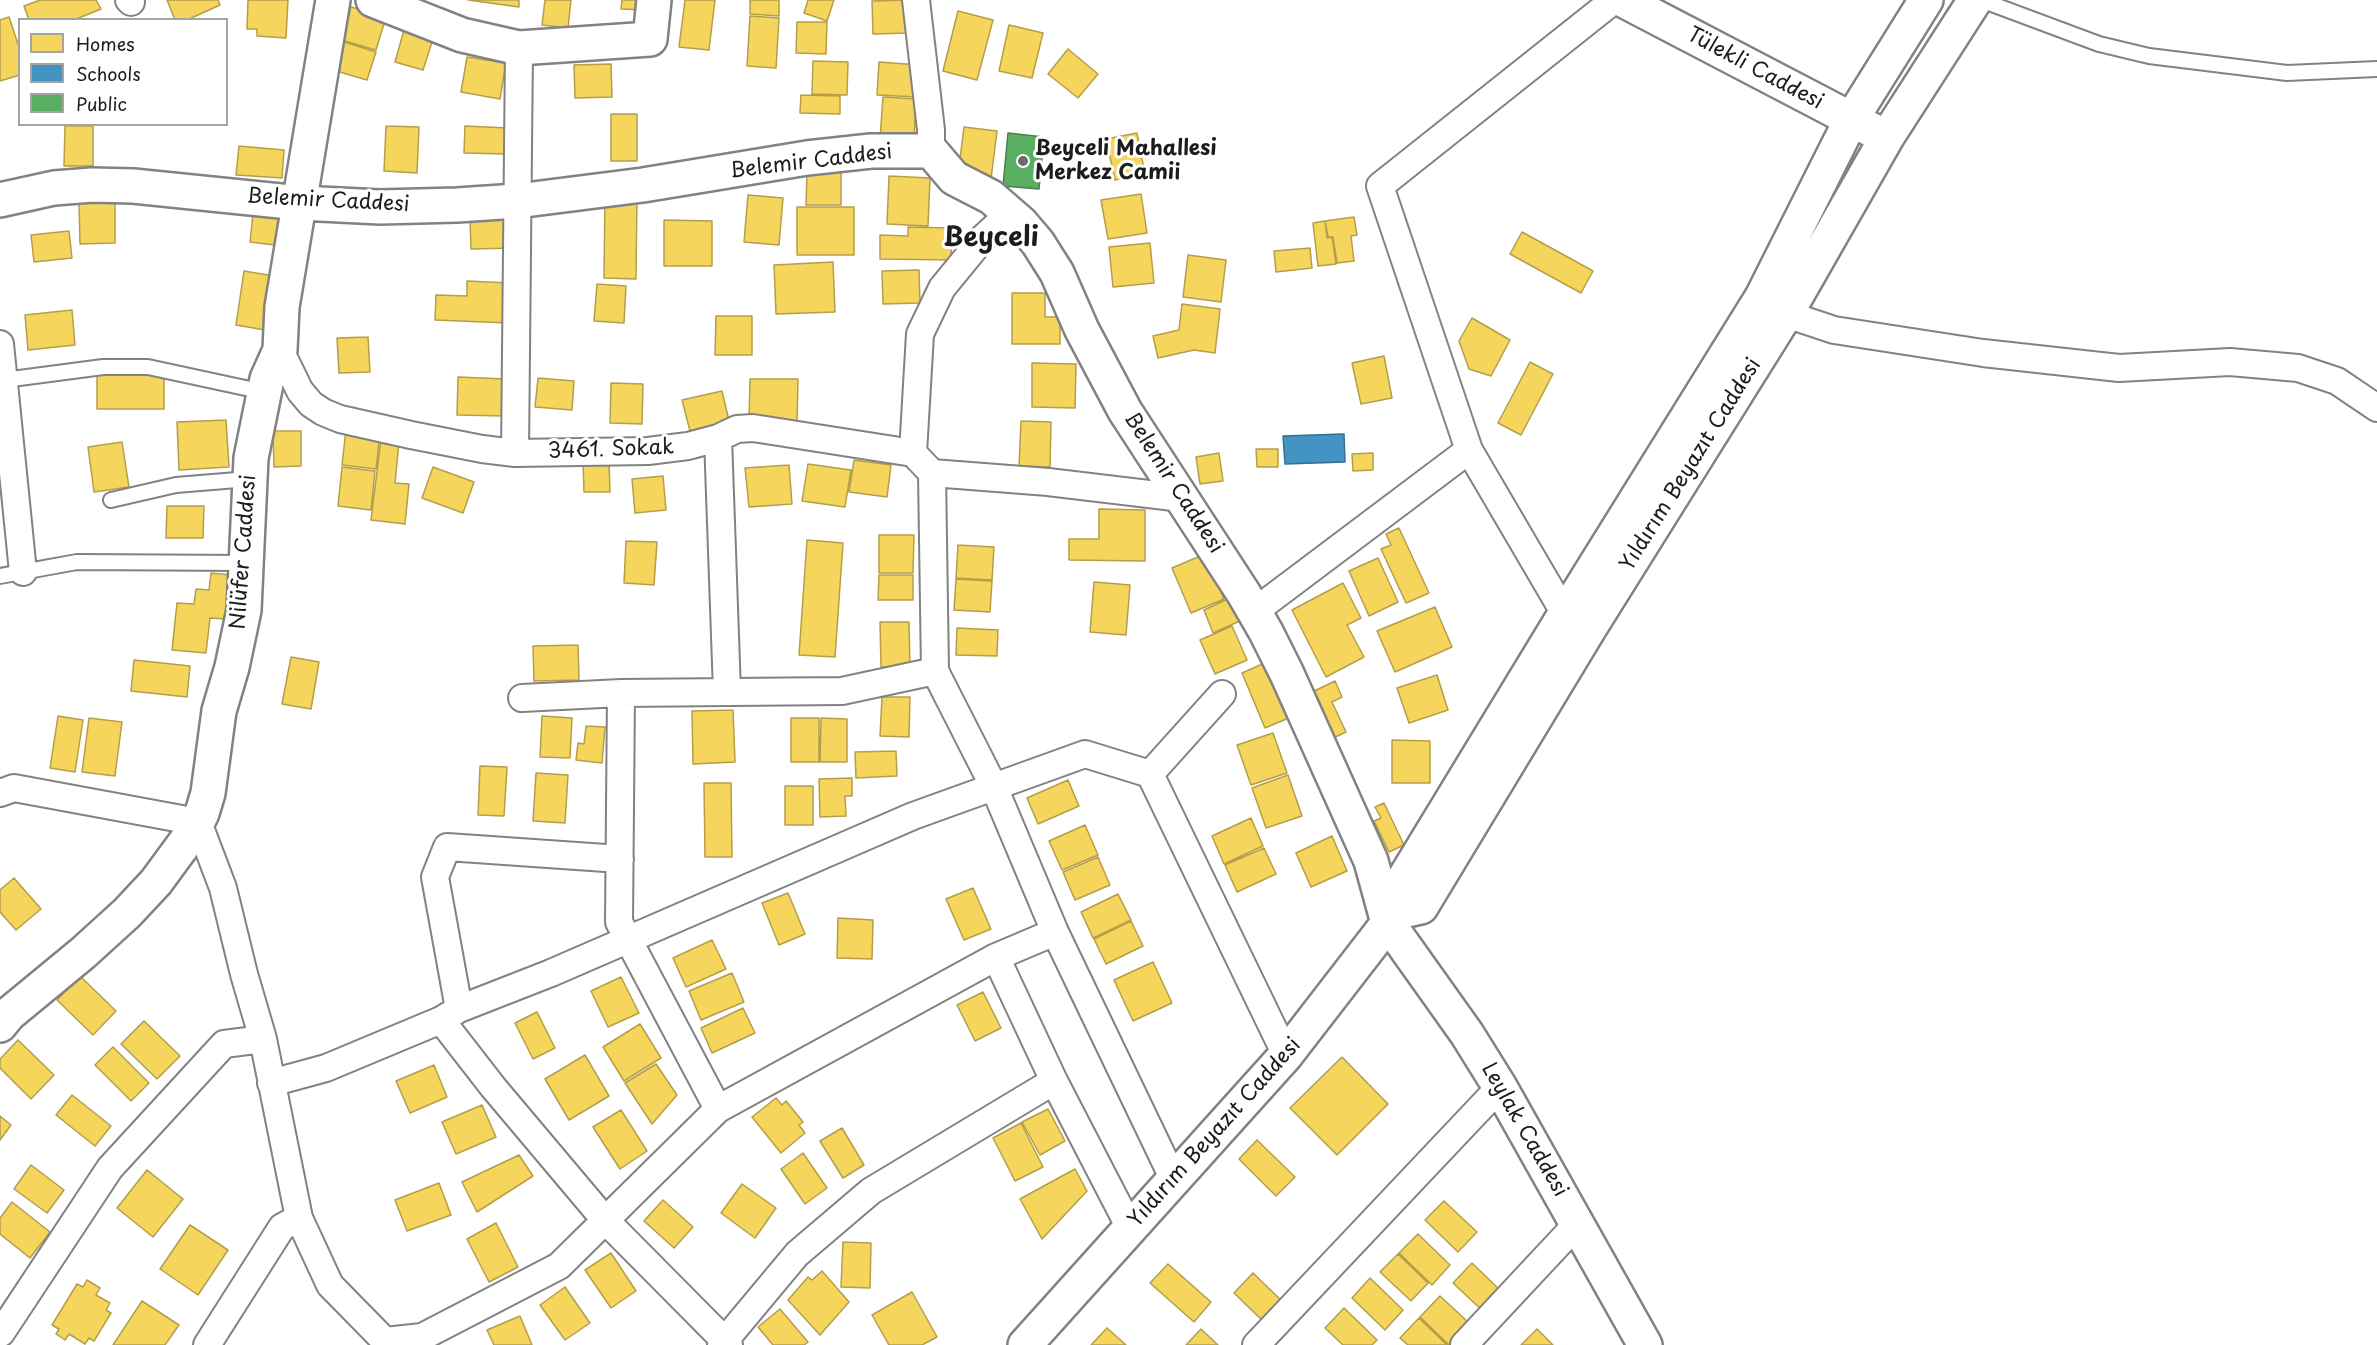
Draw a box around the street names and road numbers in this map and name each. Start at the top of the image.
street label: Tülekli Caddesi [1683,23,1827,115]
street label: Belemir Caddesi [728,140,894,184]
street label: Belemir Caddesi [246,184,410,218]
street label: Yıldırım Beyazıt Caddesi [1615,354,1767,576]
street label: Belemir Caddesi [1118,408,1228,558]
street label: 3461. Sokak [547,435,675,465]
street label: Nilüfer Caddesi [226,474,262,630]
street label: Yıldırım Beyazıt Caddesi [1123,1033,1307,1233]
street label: Leylak Caddesi [1475,1058,1573,1202]

